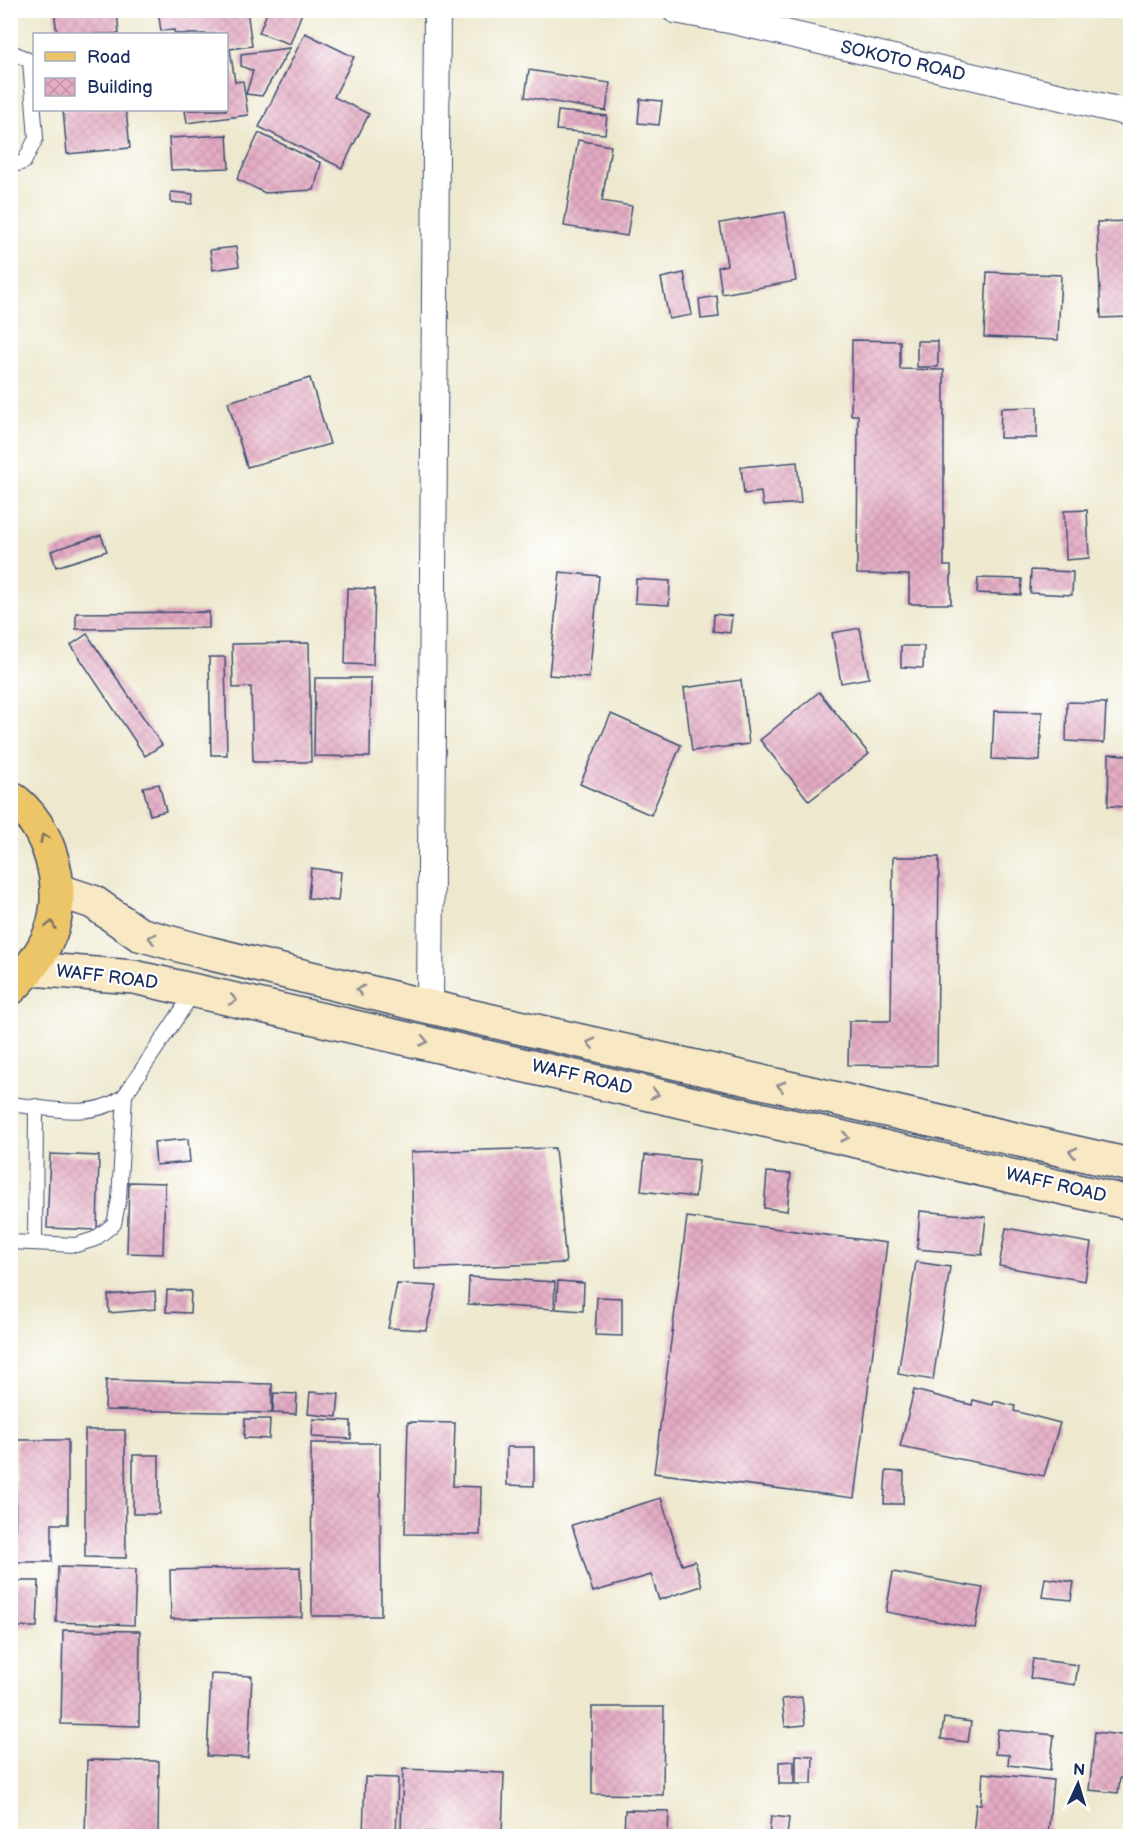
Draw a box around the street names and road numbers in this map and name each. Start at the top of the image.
street label: SOKOTO ROAD [839,36,967,86]
street label: WAFF ROAD [55,960,159,994]
street label: WAFF ROAD [530,1055,634,1099]
street label: WAFF ROAD [1004,1163,1108,1207]

